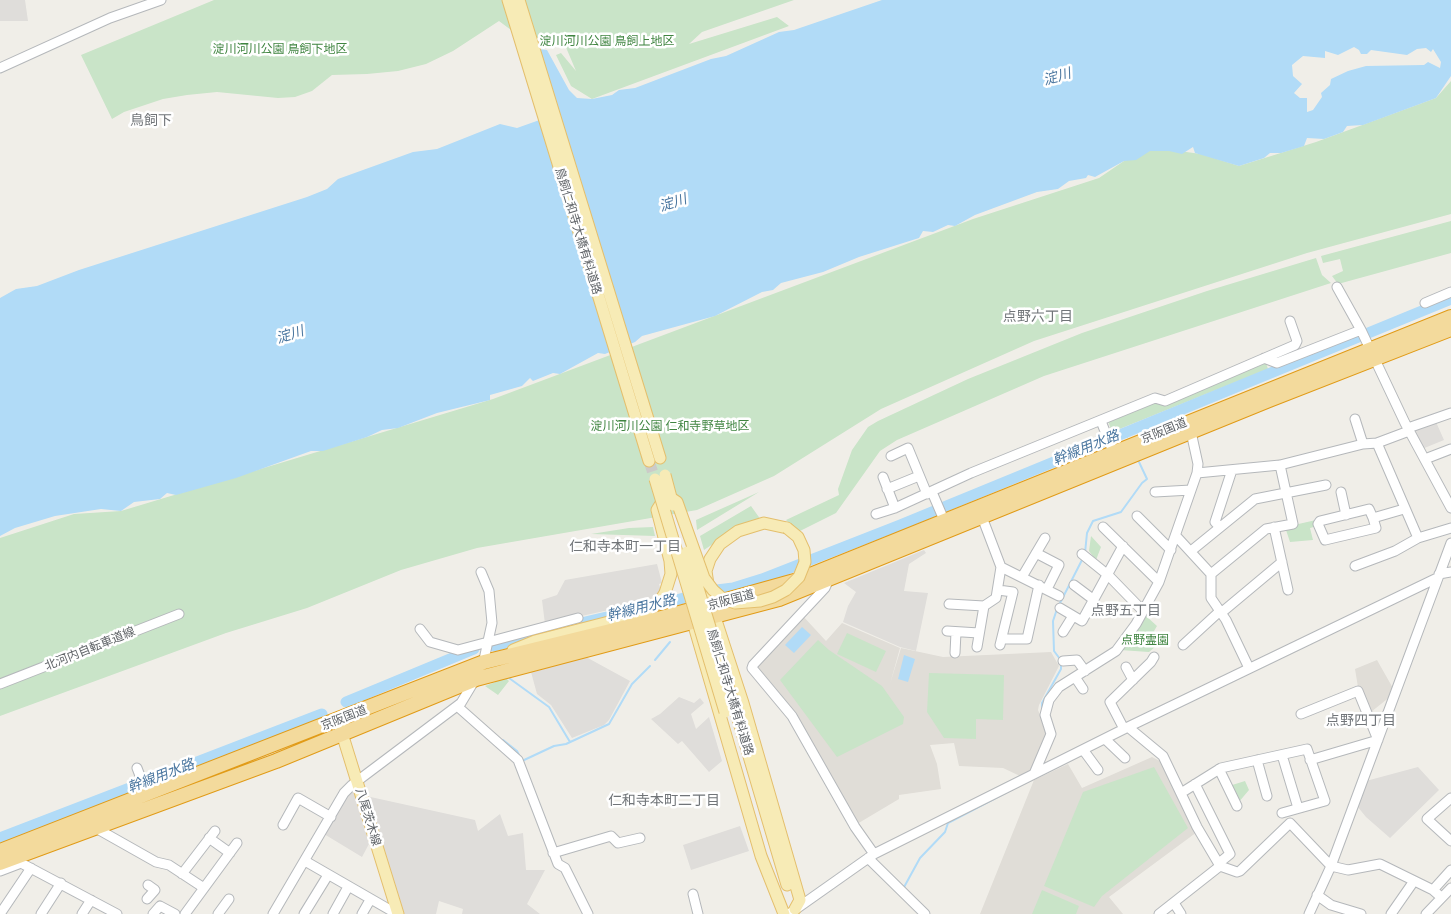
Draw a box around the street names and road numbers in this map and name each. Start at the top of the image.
street label: 鳥飼仁和寺大橋有料道路 [552,166,604,296]
street label: 京阪国道 [1139,415,1189,447]
street label: 京阪国道 [706,587,756,613]
street label: 北河内自転車道線 [43,624,137,674]
street label: 鳥飼仁和寺大橋有料道路 [704,627,756,757]
street label: 京阪国道 [319,703,369,733]
street label: 八尾茨木線 [352,786,384,848]

